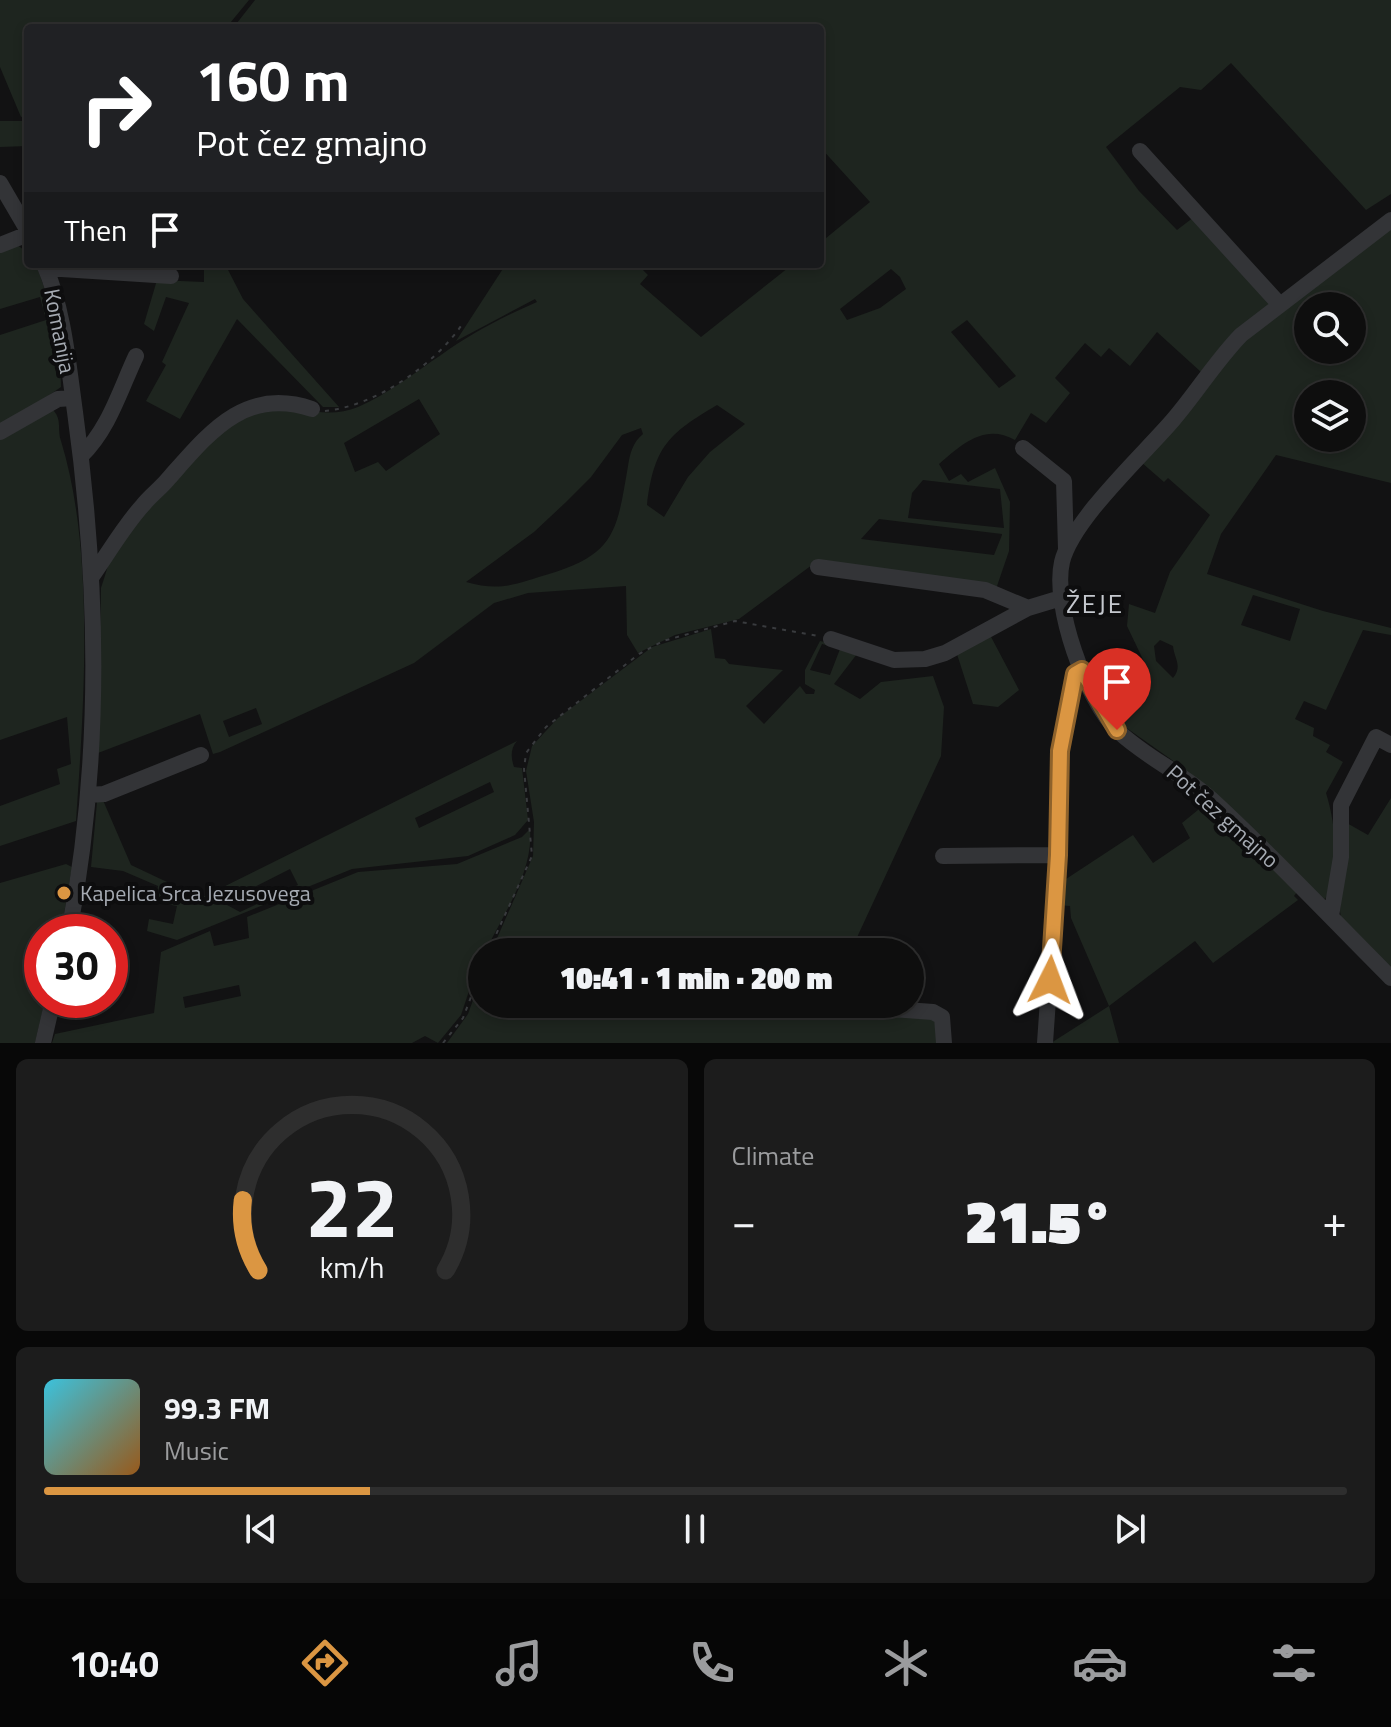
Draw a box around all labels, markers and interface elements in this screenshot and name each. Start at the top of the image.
text: 160 m [196,38,349,123]
icon: right [64,56,168,160]
text: Pot čez gmajno [196,115,427,170]
text: Then [64,207,127,253]
icon: arrive [143,208,187,252]
street label: Komanija [35,286,85,376]
map controls [1294,292,1366,452]
button: search [1294,292,1366,364]
button: layers [1294,380,1366,452]
district label: ŽEJE [1066,584,1124,623]
pin [1083,648,1151,730]
icon: arrive [1095,660,1139,704]
street label: Pot čez gmajno [1159,756,1287,876]
place label: Kapelica Srca Jezusovega [80,876,311,910]
marker: Kapelica Srca Jezusovega [55,884,73,902]
speed limit sign: 30 [24,914,128,1018]
position arrow [1008,938,1092,1022]
text: 10:41 · 1 min · 200 m [560,955,832,1001]
text: Climate [732,1136,814,1175]
text: 22 [305,1143,398,1269]
text: 21.5° [965,1175,1114,1266]
text: − [732,1187,756,1254]
text: + [1322,1187,1347,1254]
text: km/h [319,1246,384,1289]
text: 99.3 FM [164,1385,270,1431]
text: Music [164,1431,229,1470]
icon: previous [239,1507,283,1551]
icon: pause [673,1507,717,1551]
icon: next [1108,1507,1152,1551]
icon: directions [297,1635,353,1691]
icon: music [491,1635,547,1691]
icon: phone [684,1635,740,1691]
icon: climate [878,1635,934,1691]
icon: car [1072,1635,1128,1691]
icon: filters [1266,1635,1322,1691]
text: 10:40 [69,1636,159,1691]

